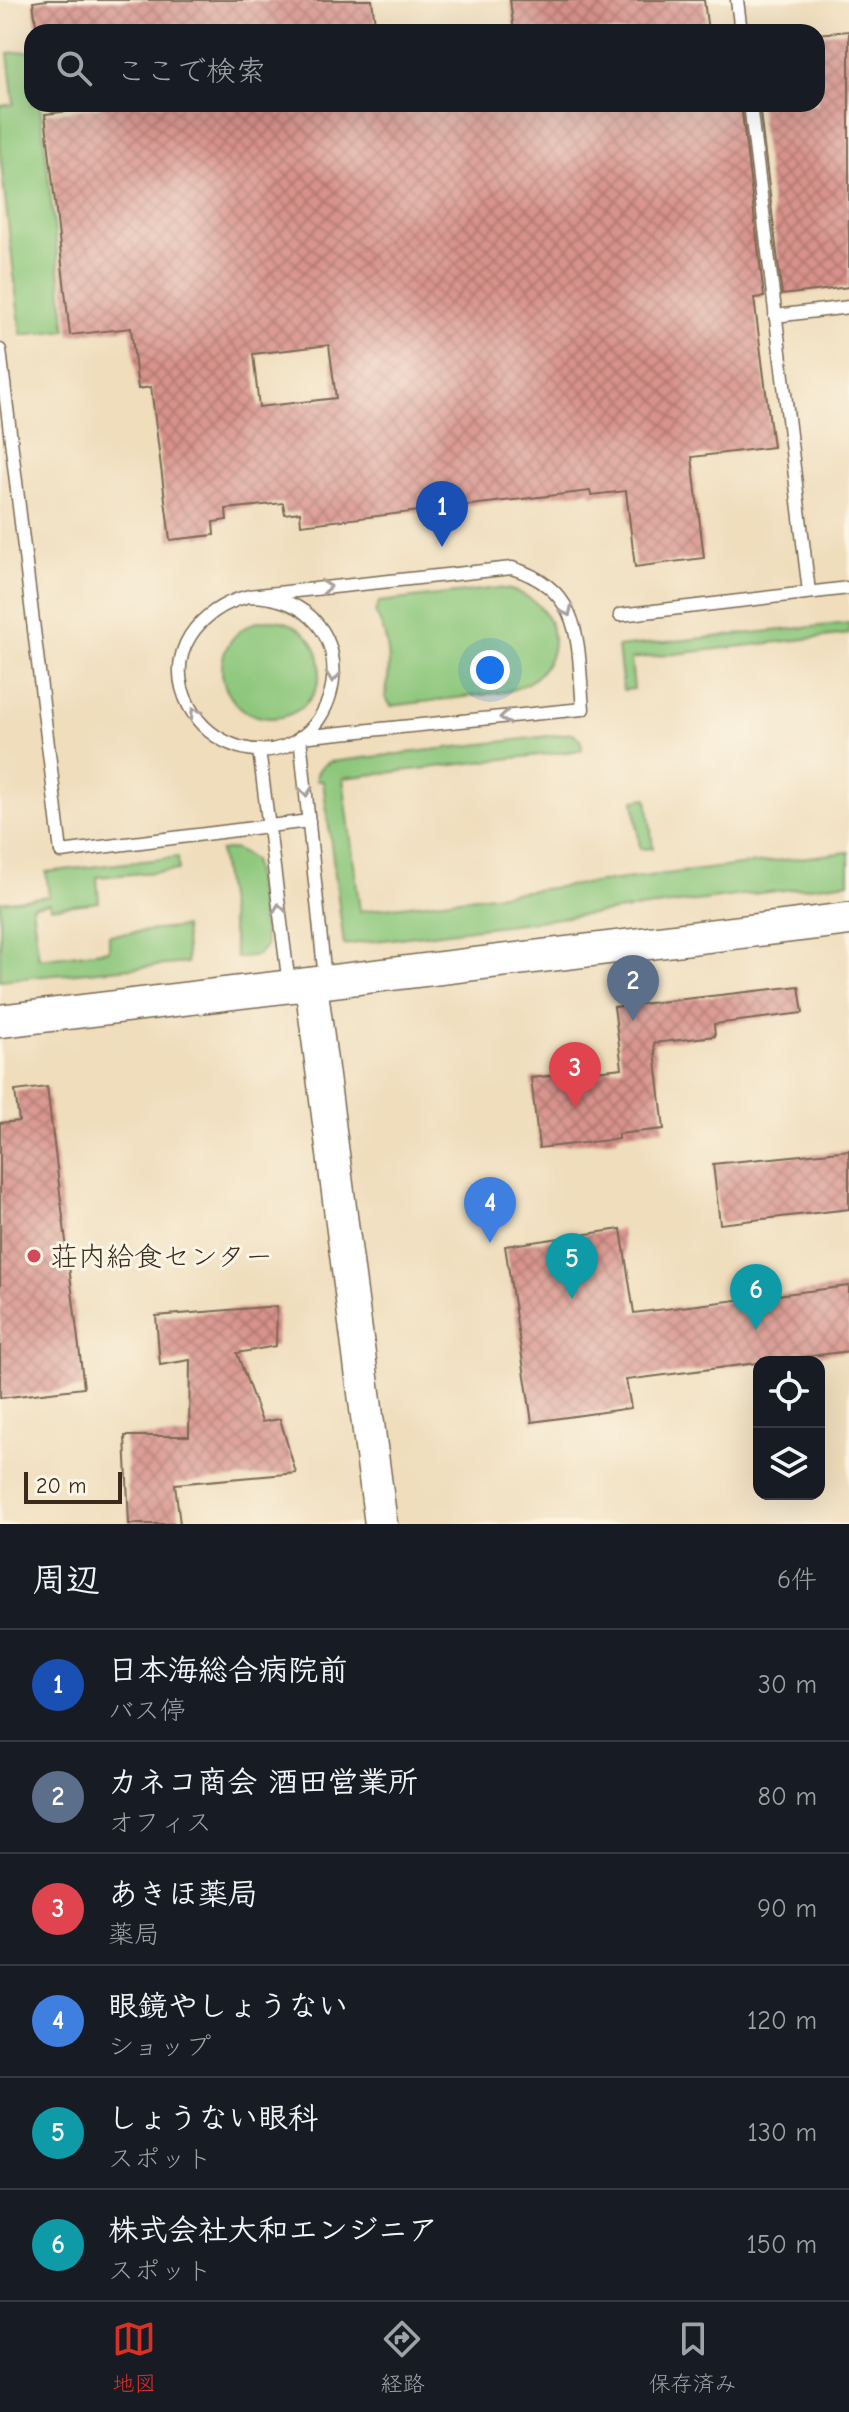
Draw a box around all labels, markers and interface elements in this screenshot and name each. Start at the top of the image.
search box [24,24,825,112]
icon: search [52,46,96,90]
text: ここで検索 [116,54,266,89]
pin: 1 [416,481,468,547]
one-way arrow [320,579,333,596]
one-way arrow [557,602,573,617]
your location [470,650,510,690]
one-way arrow [325,671,342,684]
one-way arrow [189,708,204,722]
one-way arrow [498,708,511,725]
one-way arrow [297,785,314,798]
one-way arrow [271,902,288,916]
pin: 2 [607,955,659,1021]
pin: 3 [549,1042,601,1108]
pin: 4 [464,1177,516,1243]
pin: 5 [546,1233,598,1299]
place label: 荘内給食センター [50,1241,273,1273]
marker: 荘内給食センター [25,1247,43,1265]
pin: 6 [730,1264,782,1330]
map controls [753,1356,825,1500]
button: locate [753,1356,825,1428]
button: layers [753,1428,825,1500]
scale bar [24,1468,122,1504]
text: 20 m [36,1473,86,1499]
text: 周辺 [32,1560,100,1600]
text: 6件 [777,1565,817,1595]
text: 日本海総合病院前 [108,1653,348,1688]
text: 1 [53,1670,63,1700]
text: 30 m [758,1670,817,1700]
text: バス停 [108,1696,186,1726]
text: カネコ商会 酒田営業所 [108,1765,418,1800]
text: 2 [52,1782,64,1812]
text: 80 m [758,1782,817,1812]
text: オフィス [108,1808,212,1838]
text: あきほ薬局 [108,1877,258,1912]
text: 3 [52,1894,64,1924]
text: 90 m [757,1894,817,1924]
text: 薬局 [108,1920,160,1950]
text: 眼鏡やしょうない [108,1989,348,2024]
text: 4 [52,2006,64,2036]
text: 120 m [747,2006,817,2036]
text: ショップ [108,2032,211,2062]
text: しょうない眼科 [108,2101,318,2136]
text: 5 [51,2118,65,2148]
text: 130 m [748,2118,817,2148]
text: スポット [108,2144,212,2174]
text: 株式会社大和エンジニア [108,2213,438,2248]
text: 6 [51,2230,65,2260]
text: 150 m [747,2230,817,2260]
text: スポット [108,2256,212,2286]
tab: 地図 [112,2317,156,2397]
tab: 経路 [380,2317,425,2397]
tab: 保存済み [649,2317,737,2397]

